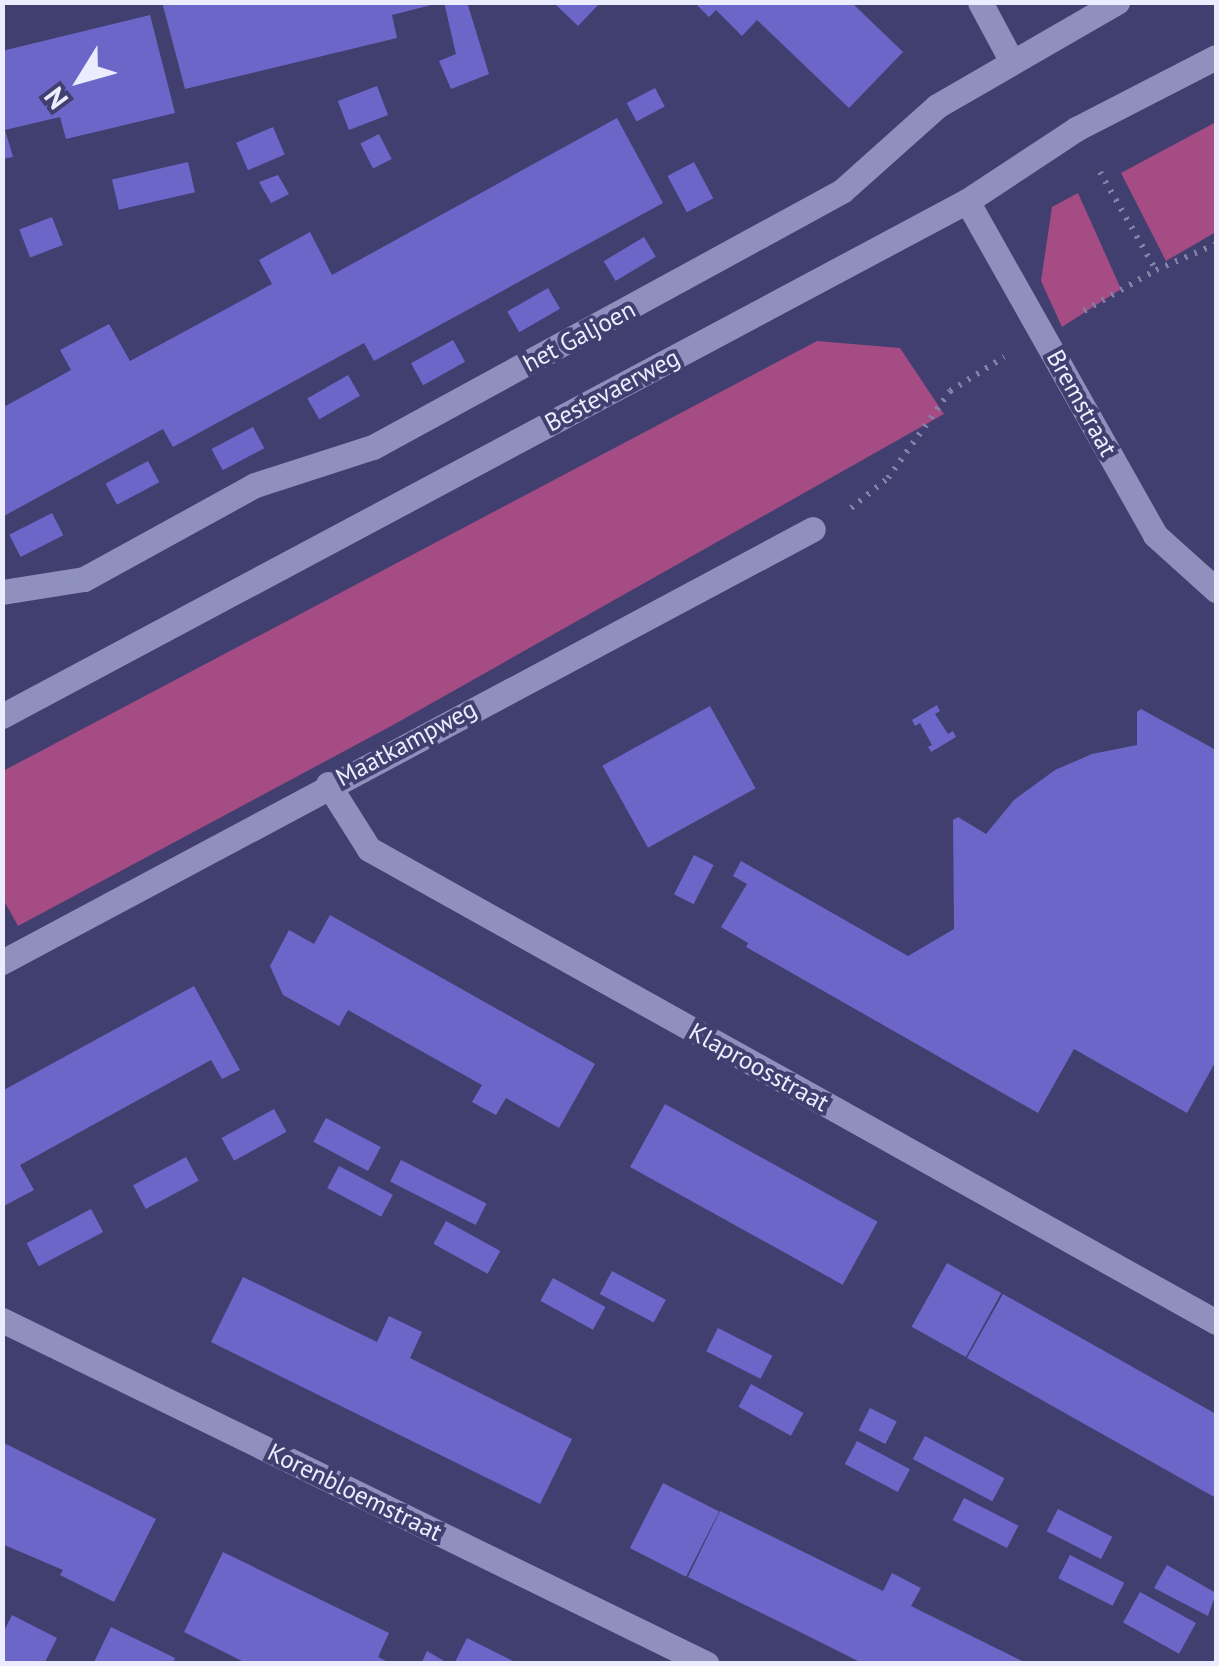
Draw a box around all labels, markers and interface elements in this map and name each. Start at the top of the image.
north arrow [30,30,130,130]
text: N [35,80,76,117]
street label: het Galjoen [518,294,640,378]
street label: Bestevaerweg [540,342,684,438]
street label: Bremstraat [1041,345,1123,461]
street label: Maatkampweg [331,693,481,793]
street label: Klaproosstraat [684,1016,834,1118]
street label: Korenbloemstraat [263,1437,447,1547]

